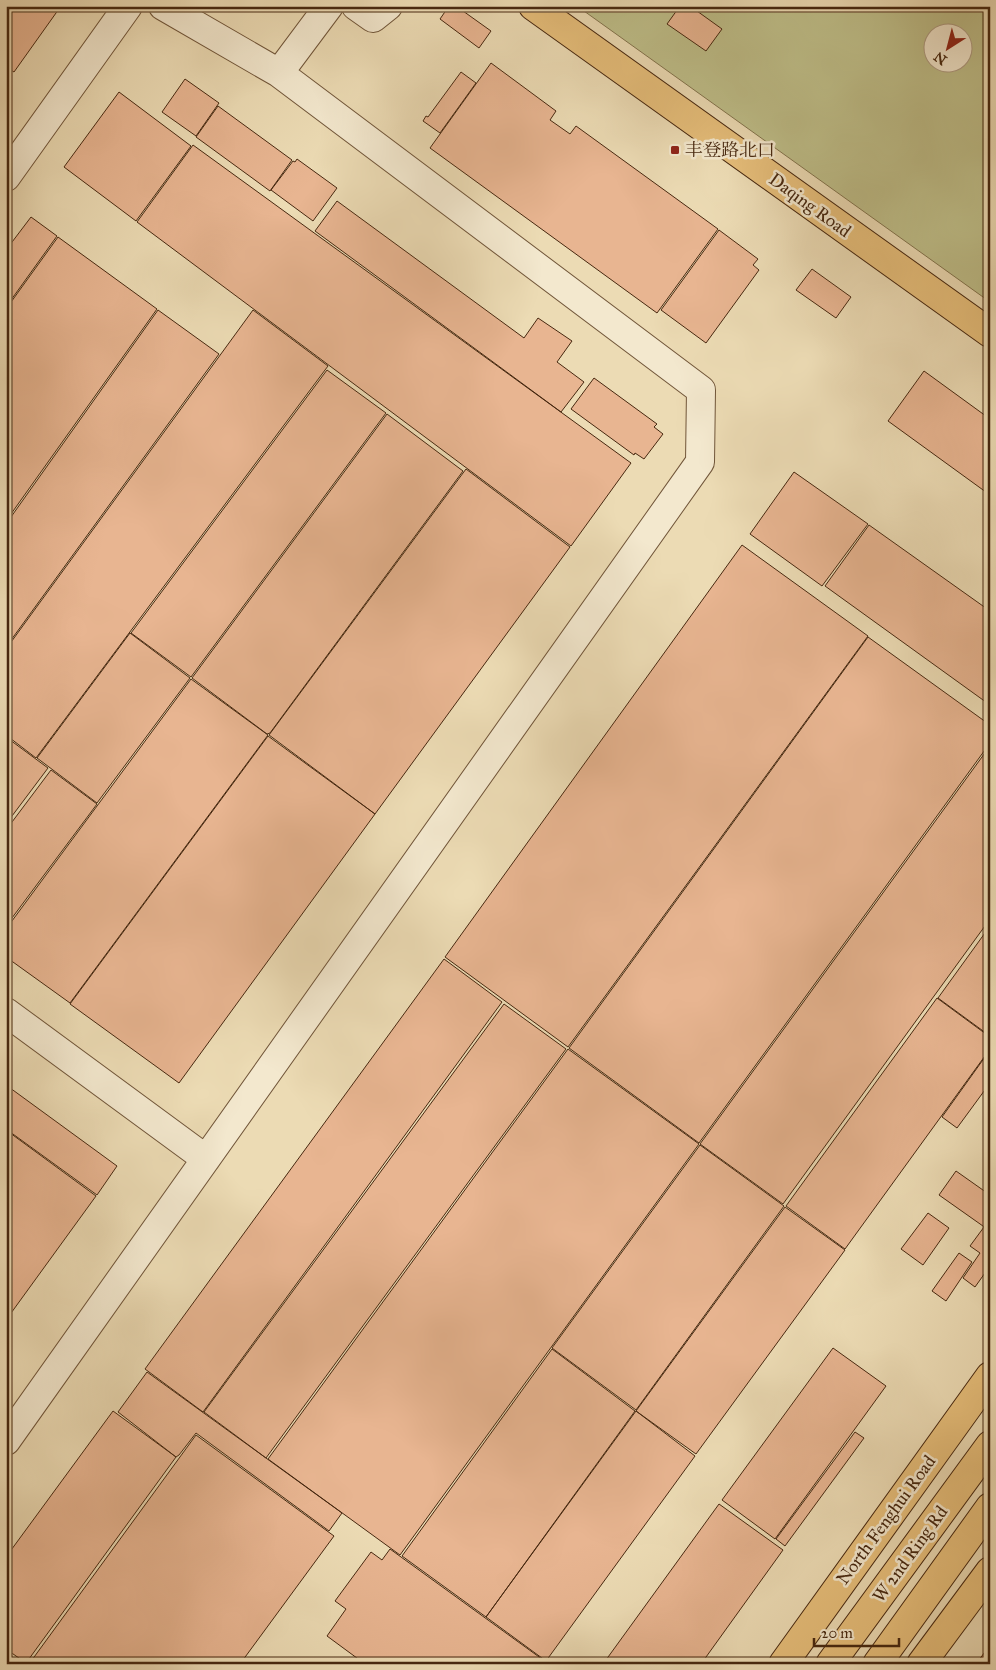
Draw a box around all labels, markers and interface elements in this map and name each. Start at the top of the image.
north arrow [924,22,974,72]
text: N [931,48,950,68]
place label: 丰登路北口 [685,139,775,161]
marker: 丰登路北口 [669,144,681,156]
street label: Daqing Road [764,168,855,243]
street label: North Fenghui Road [832,1451,941,1590]
street label: W 2nd Ring Rd [868,1502,953,1607]
scale bar [814,1615,898,1647]
text: 20 m [821,1624,853,1642]

